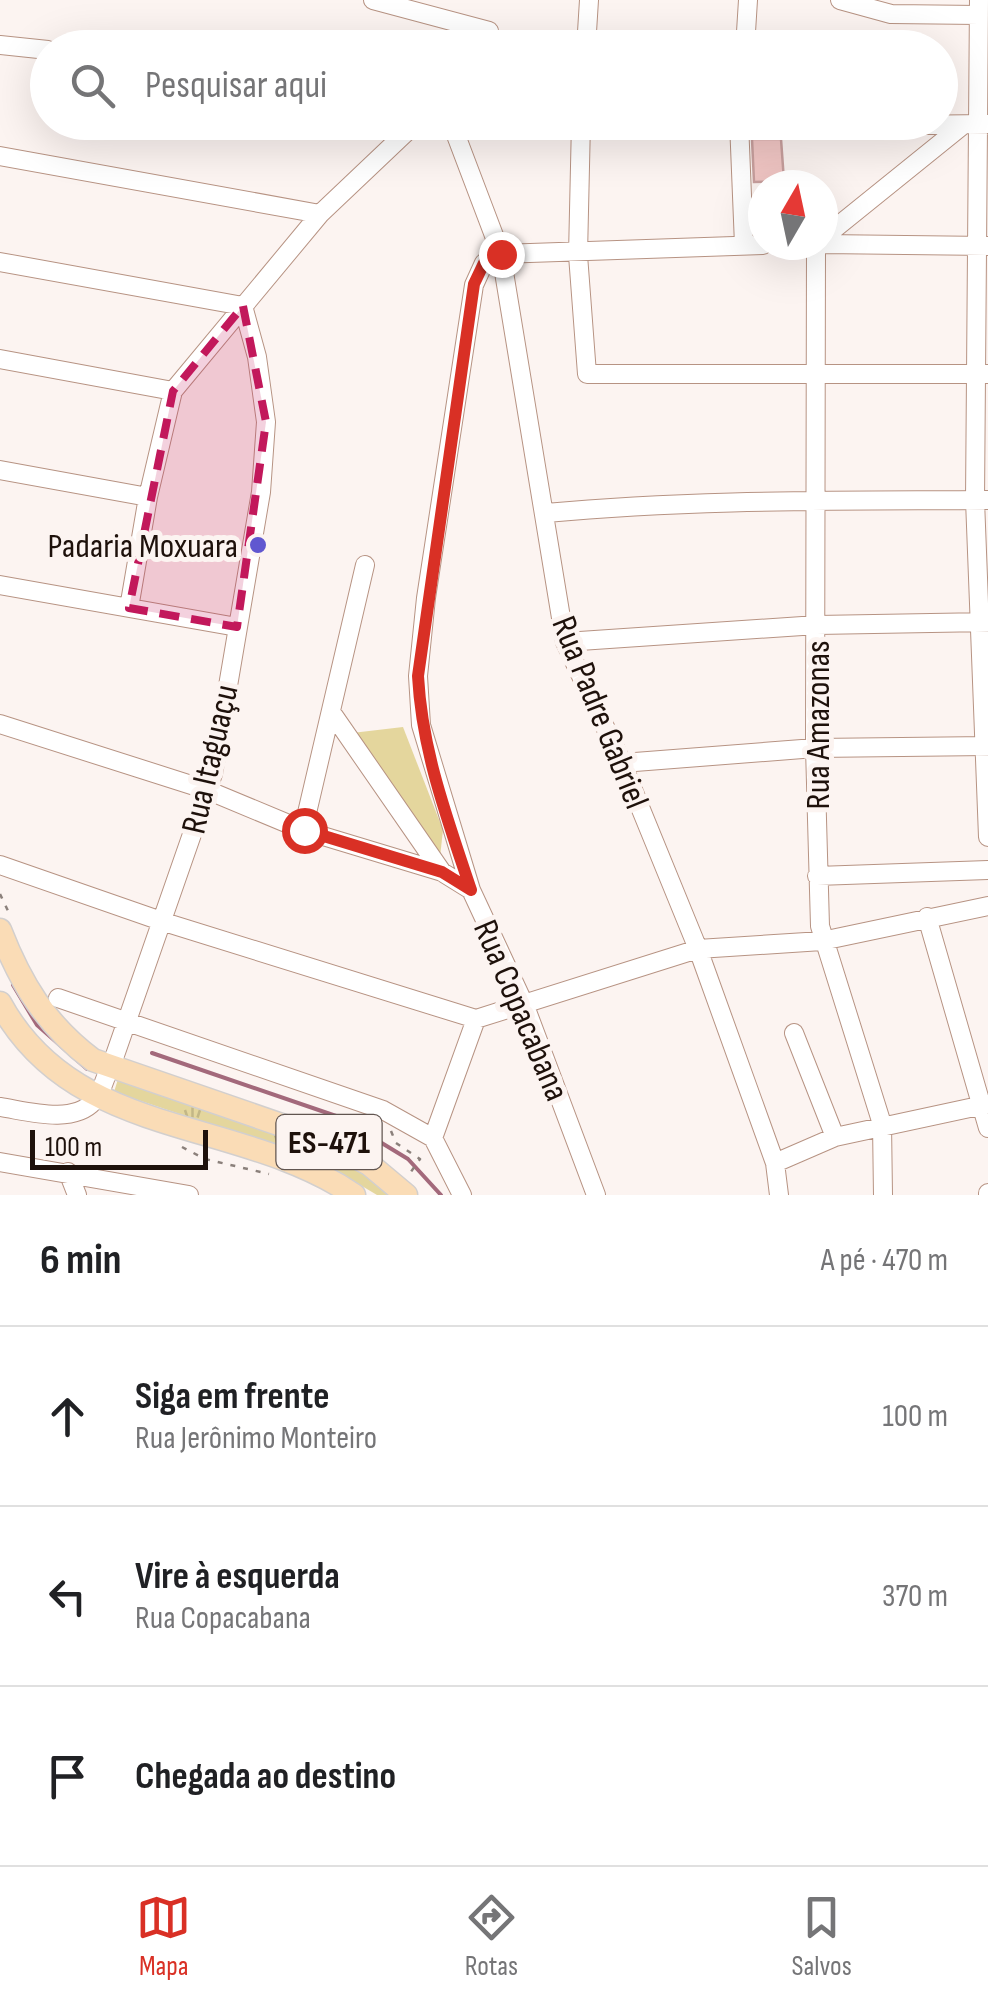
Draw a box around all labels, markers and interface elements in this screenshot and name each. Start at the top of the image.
search box [30,30,958,140]
icon: search [65,58,120,113]
text: Pesquisar aqui [145,63,327,108]
north arrow [748,170,838,260]
route end [479,232,525,278]
place label: Padaria Moxuara [47,525,238,568]
marker: Padaria Moxuara [247,534,269,556]
street label: Rua Padre Gabriel [542,610,658,815]
street label: Rua Amazonas [797,640,840,810]
street label: Rua Itaguaçu [172,681,248,838]
route start [282,808,328,854]
street label: Rua Copacabana [463,914,578,1108]
road number: ES-471 [276,1115,382,1169]
scale bar [30,1125,208,1170]
text: 100 m [45,1131,102,1164]
text: 6 min [40,1235,121,1286]
text: A pé · 470 m [821,1241,948,1280]
text: Siga em frente [135,1374,329,1419]
icon: ahead [40,1389,95,1444]
text: 100 m [883,1397,948,1436]
text: Rua Jerônimo Monteiro [135,1419,377,1458]
text: Vire à esquerda [135,1554,340,1599]
icon: left [40,1569,95,1624]
text: 370 m [882,1577,948,1616]
text: Rua Copacabana [135,1599,311,1638]
icon: arrive [40,1749,95,1804]
text: Chegada ao destino [135,1754,396,1799]
tab: Mapa [136,1890,191,1983]
tab: Rotas [464,1890,519,1983]
tab: Salvos [791,1890,852,1983]

